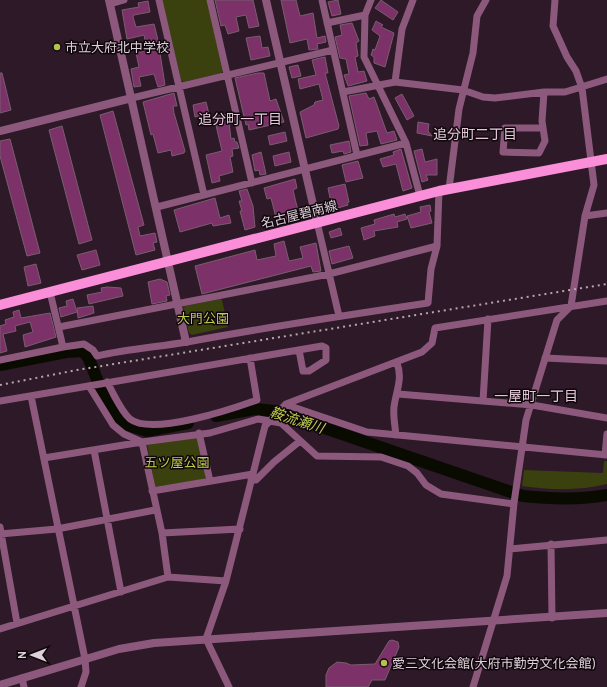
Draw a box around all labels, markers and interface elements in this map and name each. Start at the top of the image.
place label: 市立大府北中学校 [65,40,169,57]
marker: 市立大府北中学校 [52,42,62,52]
district label: 追分町一丁目 [198,112,282,129]
district label: 追分町二丁目 [433,127,517,144]
street label: 名古屋碧南線 [259,198,339,233]
park label: 大門公園 [177,312,229,328]
district label: 一屋町一丁目 [494,389,578,406]
water label: 鞍流瀬川 [267,405,328,439]
park label: 五ツ屋公園 [144,456,210,472]
north arrow [12,635,52,675]
text: N [16,651,30,659]
place label: 愛三文化会館(大府市勤労文化会館) [392,657,596,673]
marker: 愛三文化会館(大府市勤労文化会館) [379,658,389,668]

